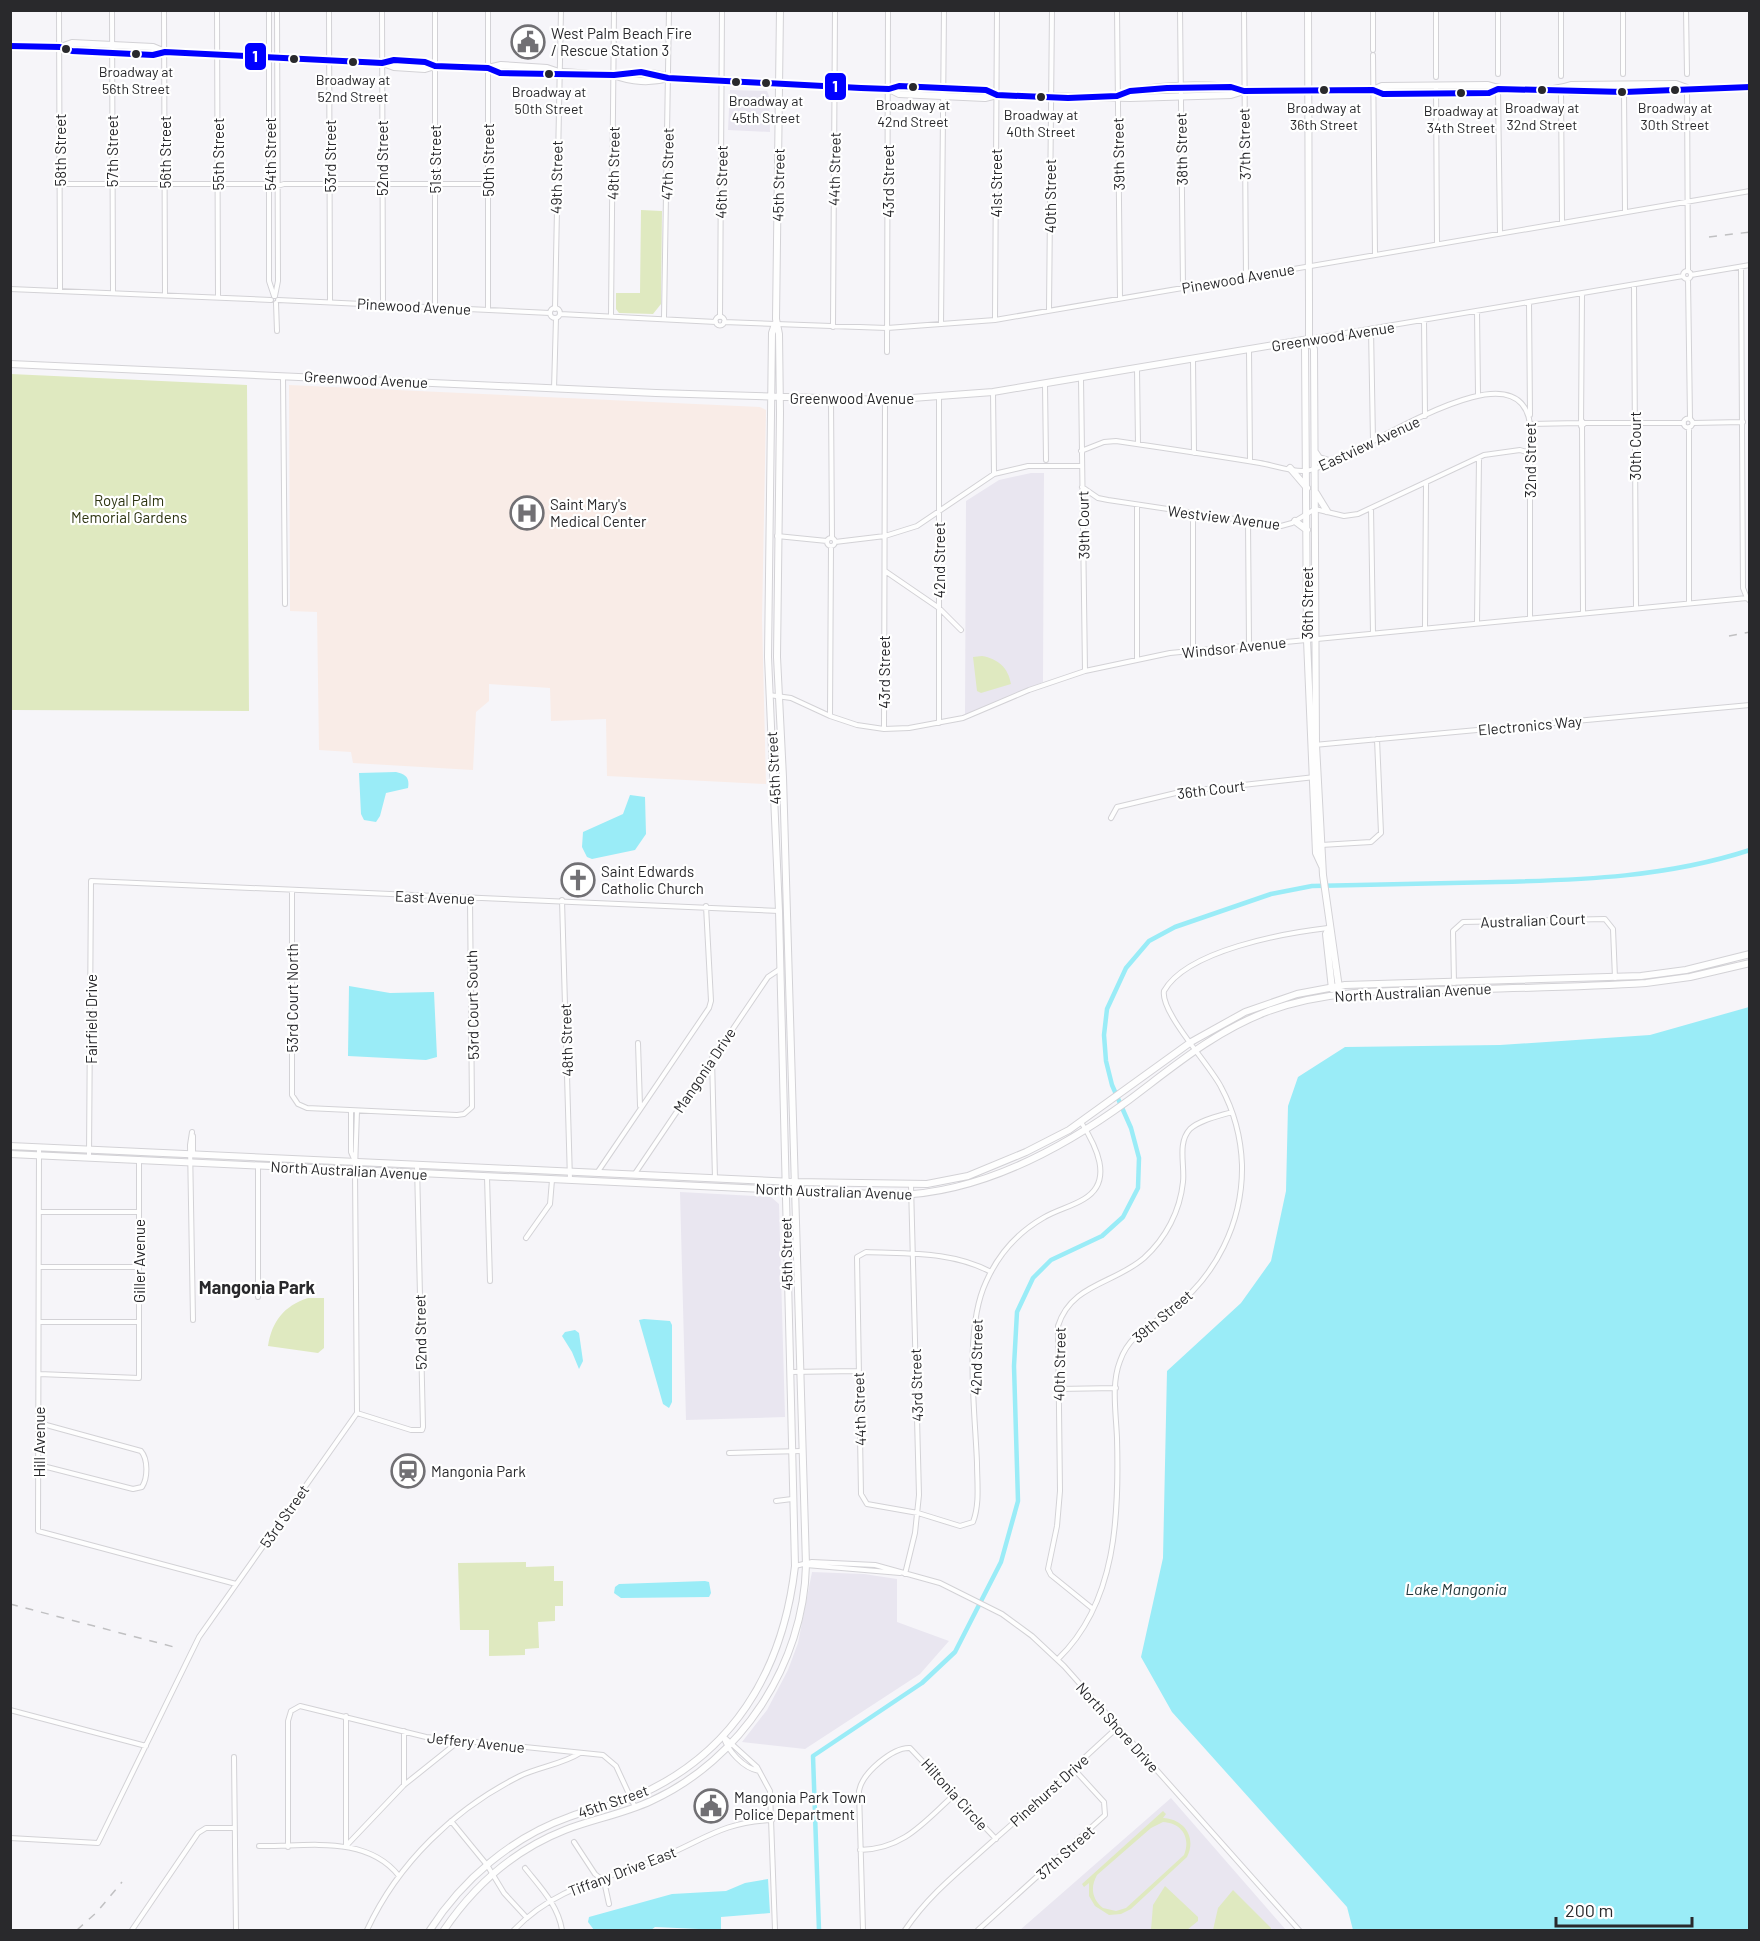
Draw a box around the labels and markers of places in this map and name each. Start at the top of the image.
public building icon: West Palm Beach Fire / Rescue Station 3 [510,24,546,60]
place label: West Palm Beach Fire / Rescue Station 3 [551,24,692,59]
unlabelled marker [60,43,72,55]
marker: Broadway at 56th Street [130,48,142,60]
unlabelled marker [288,53,300,65]
marker: Broadway at 52nd Street [347,56,359,68]
place label: Broadway at 56th Street [99,63,173,97]
marker: Broadway at 50th Street [543,68,555,80]
place label: Broadway at 52nd Street [316,71,390,105]
unlabelled marker [730,76,742,88]
marker: Broadway at 45th Street [760,77,772,89]
marker: Broadway at 42nd Street [907,81,919,93]
place label: Broadway at 50th Street [512,83,586,117]
marker: Broadway at 36th Street [1318,84,1330,96]
marker: Broadway at 32nd Street [1536,84,1548,96]
marker: Broadway at 30th Street [1669,84,1681,96]
unlabelled marker [1616,86,1628,98]
marker: Broadway at 34th Street [1455,87,1467,99]
marker: Broadway at 40th Street [1035,91,1047,103]
place label: Broadway at 45th Street [729,92,803,126]
place label: Broadway at 42nd Street [876,96,950,130]
place label: Broadway at 36th Street [1287,99,1361,133]
place label: Broadway at 32nd Street [1505,99,1579,133]
place label: Broadway at 30th Street [1638,99,1712,133]
place label: Broadway at 34th Street [1424,102,1498,136]
place label: Broadway at 40th Street [1004,106,1078,140]
hospital icon: Saint Mary's Medical Center [509,495,545,531]
place label: Saint Mary's Medical Center [550,495,647,530]
church icon: Saint Edwards Catholic Church [560,862,596,898]
place label: Saint Edwards Catholic Church [601,862,704,897]
station icon: Mangonia Park [390,1453,426,1489]
place label: Mangonia Park [431,1462,526,1480]
public building icon: Mangonia Park Town Police Department [693,1788,729,1824]
place label: Mangonia Park Town Police Department [734,1788,866,1823]

